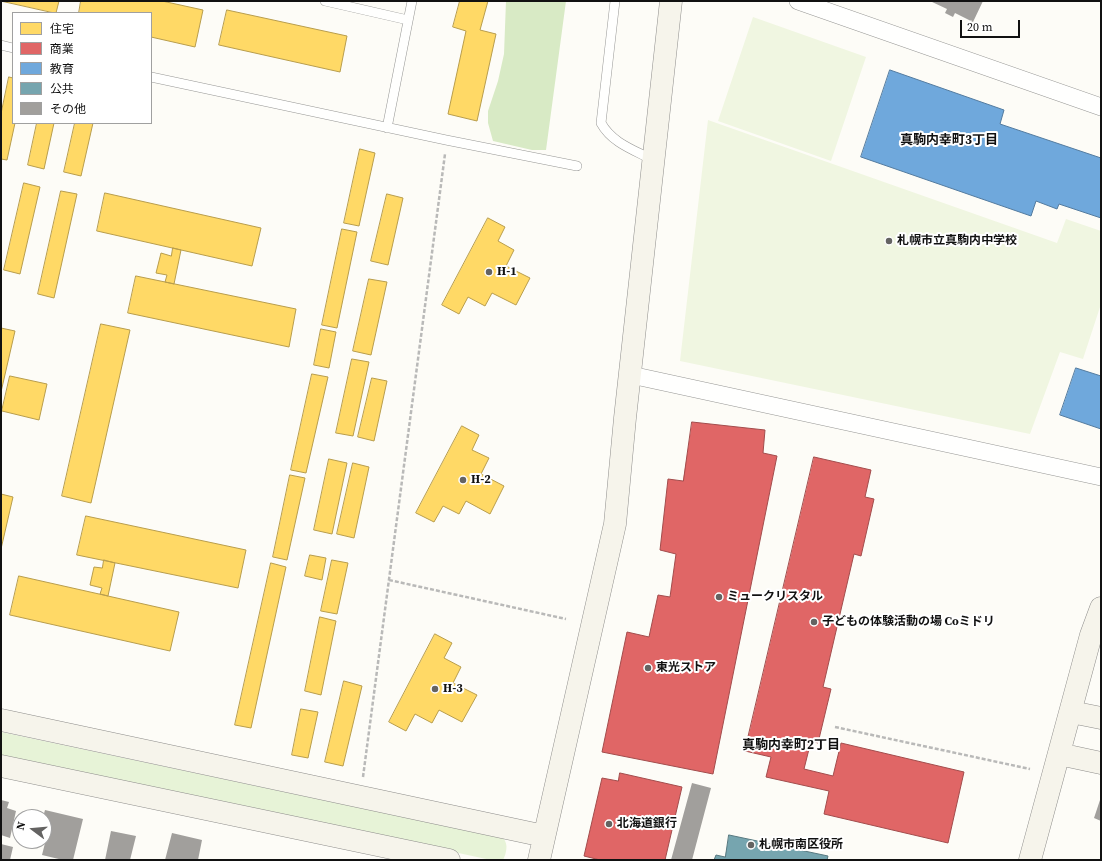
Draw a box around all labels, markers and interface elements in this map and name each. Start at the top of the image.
legend [12,12,152,124]
scale bar [962,12,1022,38]
text: 20 m [967,19,993,35]
text: 住宅 [50,21,74,37]
text: 商業 [50,41,74,57]
text: 教育 [50,61,74,77]
text: 公共 [50,81,74,97]
text: その他 [50,101,86,117]
district label: 真駒内幸町3丁目 [900,133,998,149]
place label: 札幌市立真駒内中学校 [897,234,1017,248]
marker: 札幌市立真駒内中学校 [884,236,894,246]
place label: H-1 [497,265,517,279]
marker: H-1 [484,267,494,277]
place label: H-2 [471,473,491,487]
marker: H-2 [458,475,468,485]
place label: ミュークリスタル [727,590,823,604]
marker: ミュークリスタル [714,592,724,602]
place label: 子どもの体験活動の場 Coミドリ [822,615,995,629]
marker: 子どもの体験活動の場 Coミドリ [809,617,819,627]
place label: 東光ストア [656,661,716,675]
marker: 東光ストア [643,663,653,673]
place label: H-3 [443,682,463,696]
marker: H-3 [430,684,440,694]
district label: 真駒内幸町2丁目 [742,738,840,754]
north arrow [12,809,52,849]
place label: 北海道銀行 [617,817,677,831]
marker: 北海道銀行 [604,819,614,829]
text: N [13,820,29,832]
place label: 札幌市南区役所 [759,838,843,852]
marker: 札幌市南区役所 [746,840,756,850]

